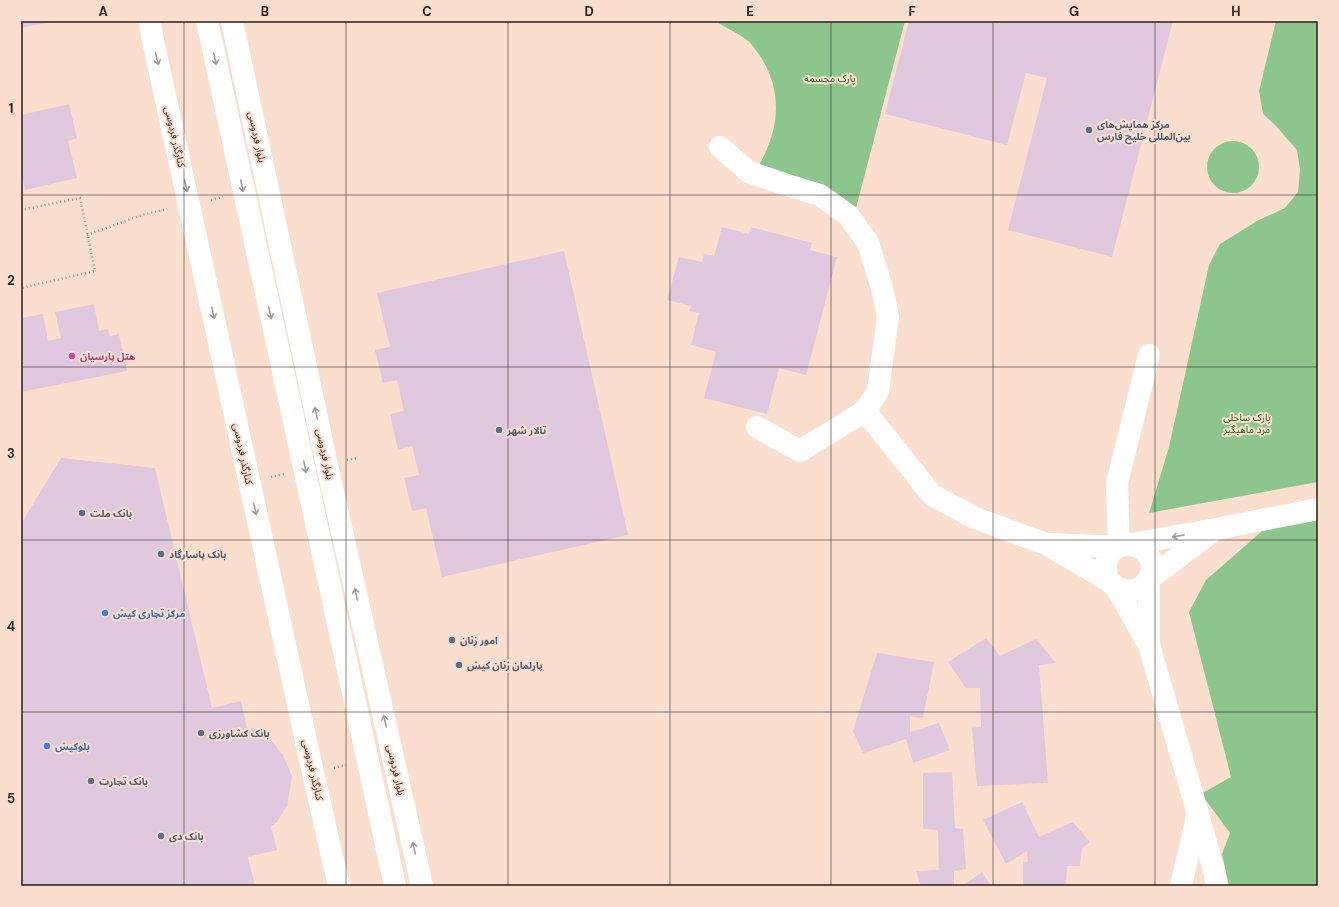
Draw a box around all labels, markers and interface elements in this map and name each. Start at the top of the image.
text: A [98,3,108,20]
text: B [261,3,269,20]
text: C [422,3,432,20]
text: D [584,3,594,20]
text: E [746,3,754,20]
text: F [908,3,916,20]
text: G [1069,3,1079,20]
text: H [1231,3,1241,20]
one-way arrow [154,52,162,65]
one-way arrow [211,52,219,65]
park label: پارک مجسمه [804,72,856,85]
text: 1 [9,100,13,117]
street label: کنارگذر فردوسی [162,105,189,170]
street label: بلوار فردوسی [245,110,269,164]
place label: مرکز همایش‌های بین‌المللی خلیج فارس [1097,118,1191,145]
marker: مرکز همایش‌های بین‌المللی خلیج فارس [1084,125,1094,135]
one-way arrow [182,179,190,192]
one-way arrow [239,179,247,192]
text: 2 [7,272,15,289]
one-way arrow [209,306,217,319]
one-way arrow [267,306,275,319]
place label: هتل پارسیان [80,350,136,363]
marker: هتل پارسیان [67,351,77,361]
one-way arrow [311,407,319,420]
park label: پارک ساحلی مرد ماهیگیر [1223,411,1271,436]
street label: کنارگذر فردوسی [230,422,256,487]
place label: تالار شهر [506,424,547,437]
marker: تالار شهر [494,425,504,435]
street label: بلوار فردوسی [313,427,337,481]
text: 3 [7,445,15,462]
one-way arrow [301,461,309,474]
one-way arrow [252,502,260,515]
place label: بانک ملت [90,507,132,520]
marker: بانک ملت [77,508,87,518]
one-way arrow [1172,532,1185,540]
place label: بانک پاسارگاد [169,548,226,561]
marker: بانک پاسارگاد [156,549,166,559]
one-way arrow [352,588,360,601]
place label: مرکز تجاری کیش [113,607,185,620]
marker: مرکز تجاری کیش [100,608,110,618]
text: 4 [7,618,15,635]
place label: امور زنان [460,634,498,647]
marker: امور زنان [447,635,457,645]
place label: پارلمان زنان کیش [467,659,543,672]
marker: پارلمان زنان کیش [454,660,464,670]
one-way arrow [381,715,389,728]
place label: بانک کشاورزی [209,727,270,740]
marker: بانک کشاورزی [196,728,206,738]
street label: کنارگذر فردوسی [300,738,327,803]
place label: بلوکیش [55,740,90,753]
marker: بلوکیش [42,741,52,751]
street label: بلوار فردوسی [384,743,408,797]
place label: بانک تجارت [99,775,148,788]
marker: بانک تجارت [86,776,96,786]
text: 5 [7,790,15,807]
place label: بانک دی [169,830,204,843]
marker: بانک دی [156,831,166,841]
one-way arrow [409,842,417,855]

